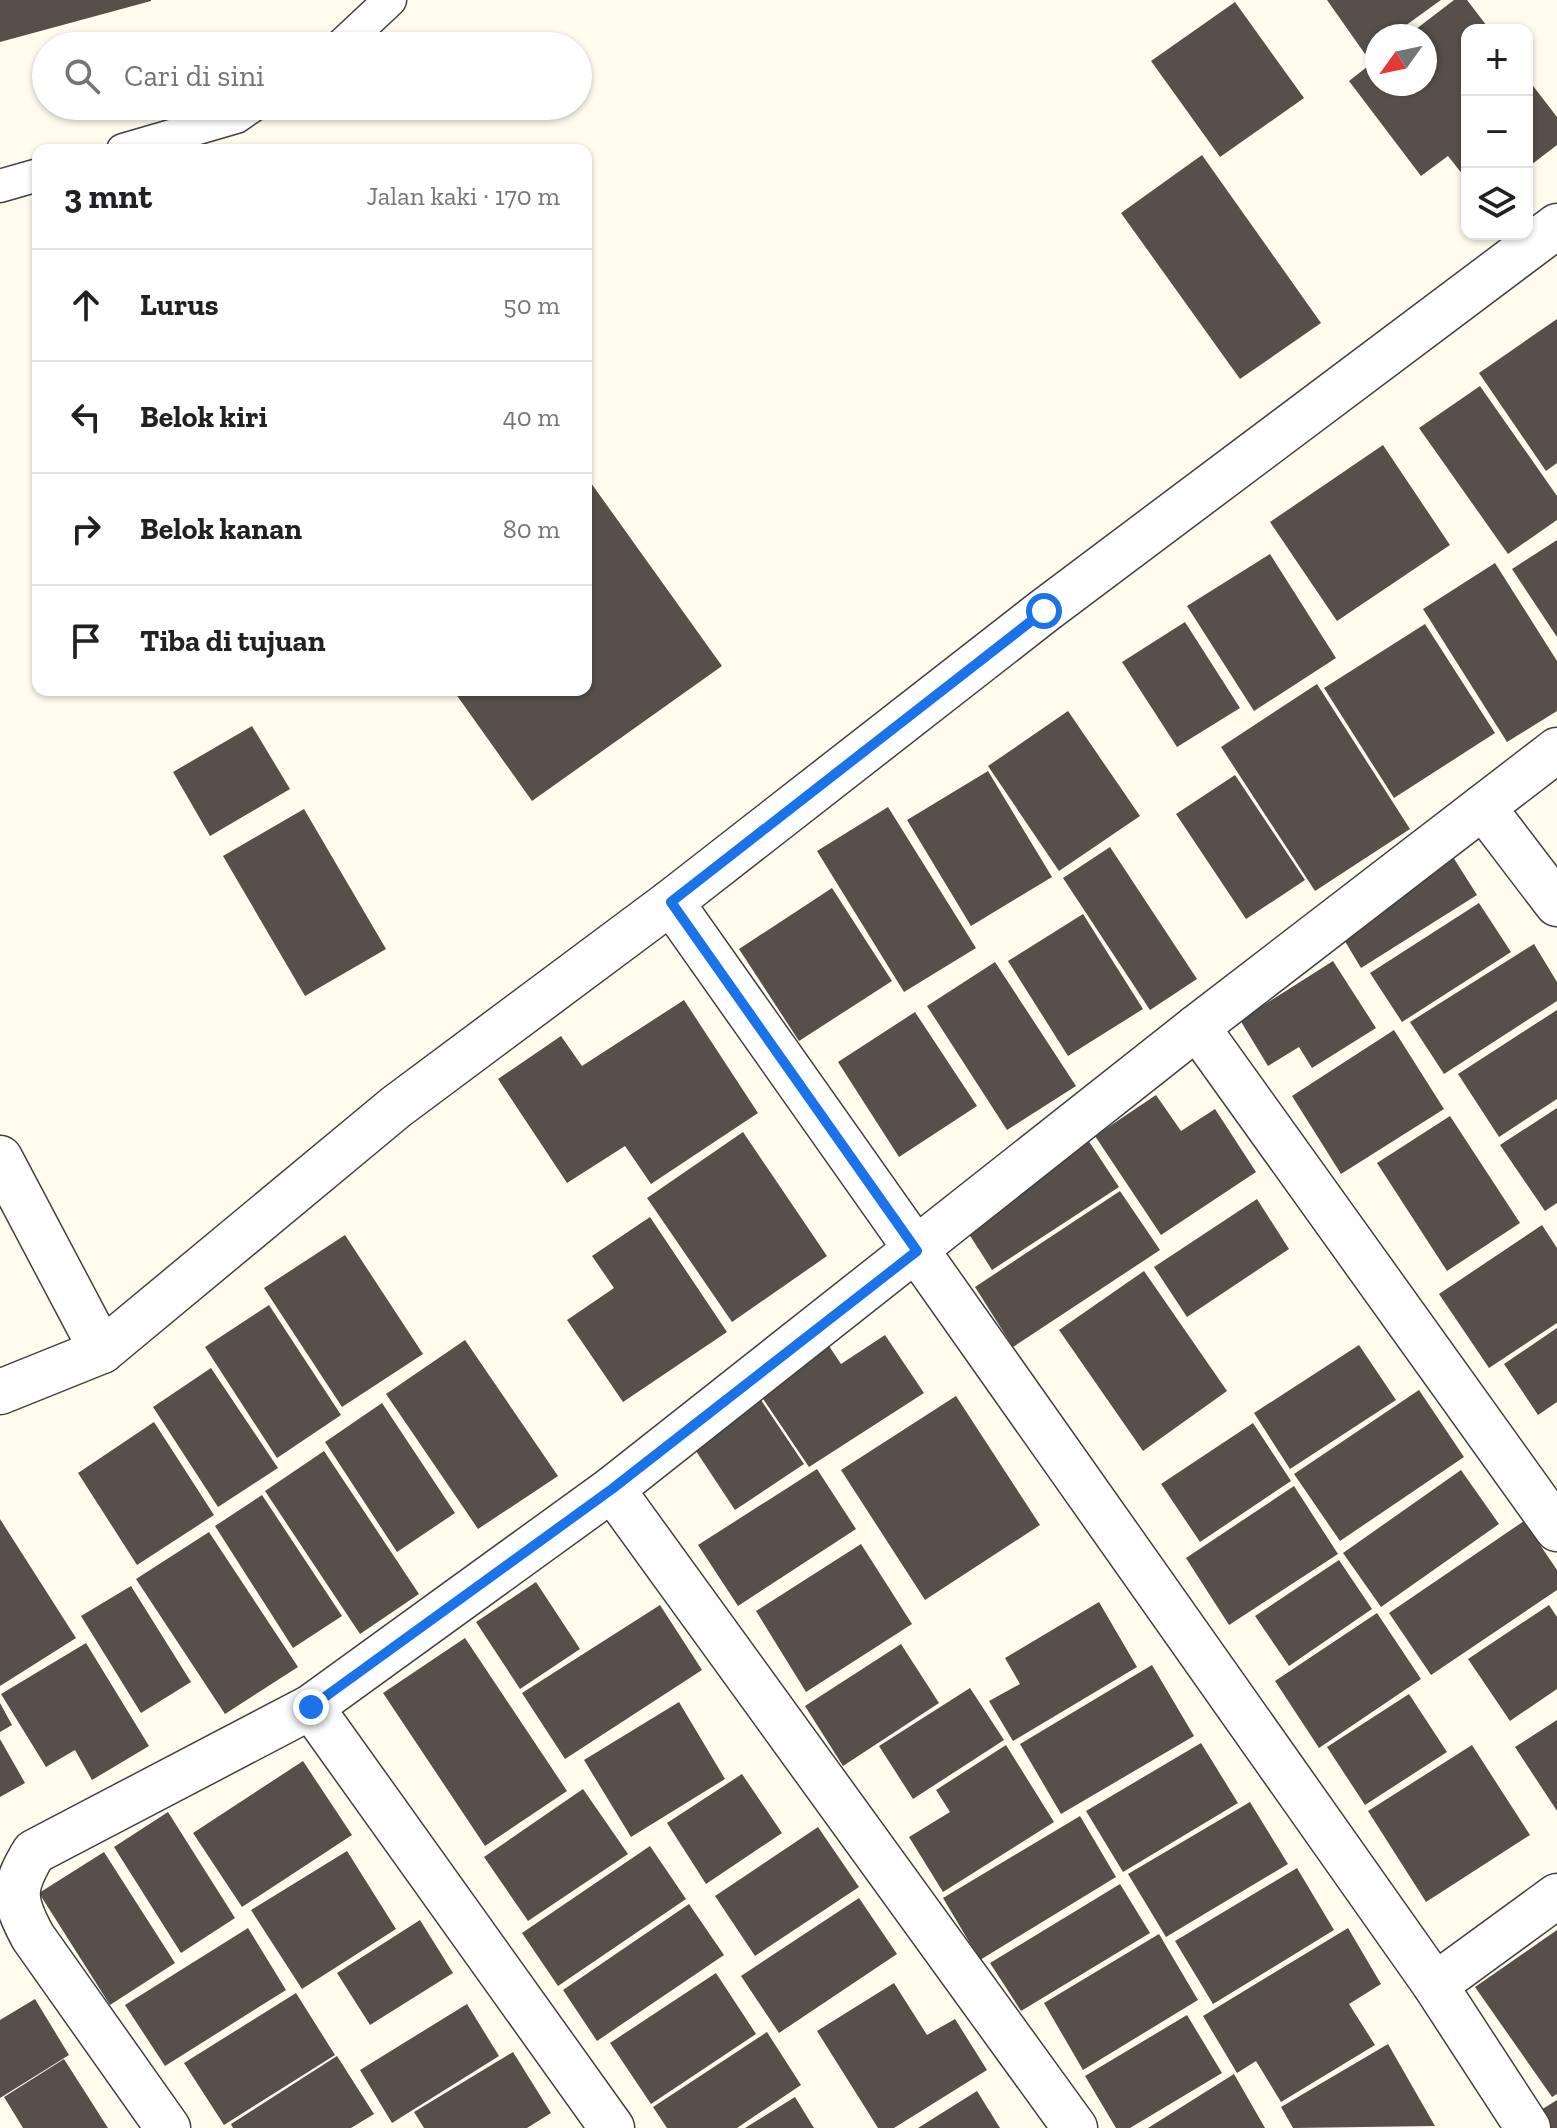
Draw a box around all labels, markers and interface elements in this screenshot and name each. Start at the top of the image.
north arrow [1365,24,1437,96]
map controls [1461,24,1533,240]
button: + [1461,24,1533,96]
search box [32,32,592,120]
icon: search [60,54,104,98]
text: Cari di sini [124,58,265,94]
button: − [1461,96,1533,168]
button: layers [1461,168,1533,240]
text: 3 mnt [64,176,152,217]
text: Jalan kaki · 170 m [367,180,560,212]
icon: ahead [64,283,108,327]
text: Lurus [140,287,219,323]
text: 50 m [503,289,560,321]
icon: left [64,395,108,439]
text: Belok kiri [140,399,267,435]
text: 40 m [503,401,560,433]
icon: right [64,507,108,551]
text: Belok kanan [140,511,302,547]
text: 80 m [503,513,560,545]
route start [1026,593,1062,629]
icon: arrive [64,619,108,663]
text: Tiba di tujuan [140,623,325,659]
route end [293,1689,329,1725]

